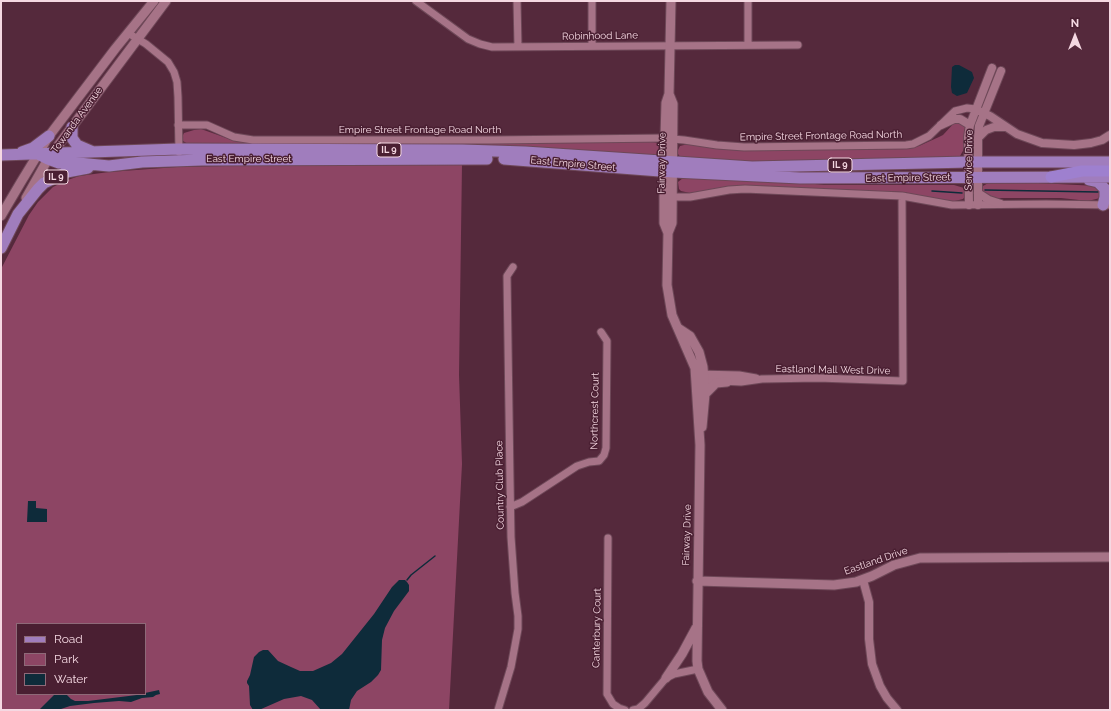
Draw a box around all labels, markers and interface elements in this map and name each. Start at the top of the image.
north arrow [1055,16,1095,56]
text: N [1071,17,1079,30]
street label: Robinhood Lane [562,29,638,43]
street label: Towanda Avenue [49,84,105,156]
street label: Empire Street Frontage Road North [339,124,501,136]
street label: Empire Street Frontage Road North [740,129,902,143]
street label: Service Drive [962,130,976,190]
street label: Fairway Drive [655,132,669,194]
road number: IL 9 [377,143,401,157]
street label: East Empire Street [206,153,292,165]
street label: East Empire Street [530,154,616,174]
road number: IL 9 [828,158,852,172]
road number: IL 9 [44,170,68,184]
street label: East Empire Street [865,171,951,185]
street label: Eastland Mall West Drive [775,363,891,377]
street label: Northcrest Court [588,372,602,450]
street label: Country Club Place [493,440,507,530]
street label: Fairway Drive [680,504,694,566]
street label: Eastland Drive [843,545,909,577]
street label: Canterbury Court [590,588,604,668]
legend [16,623,146,695]
text: Road [54,632,83,646]
text: Park [54,652,79,666]
text: Water [54,672,88,686]

